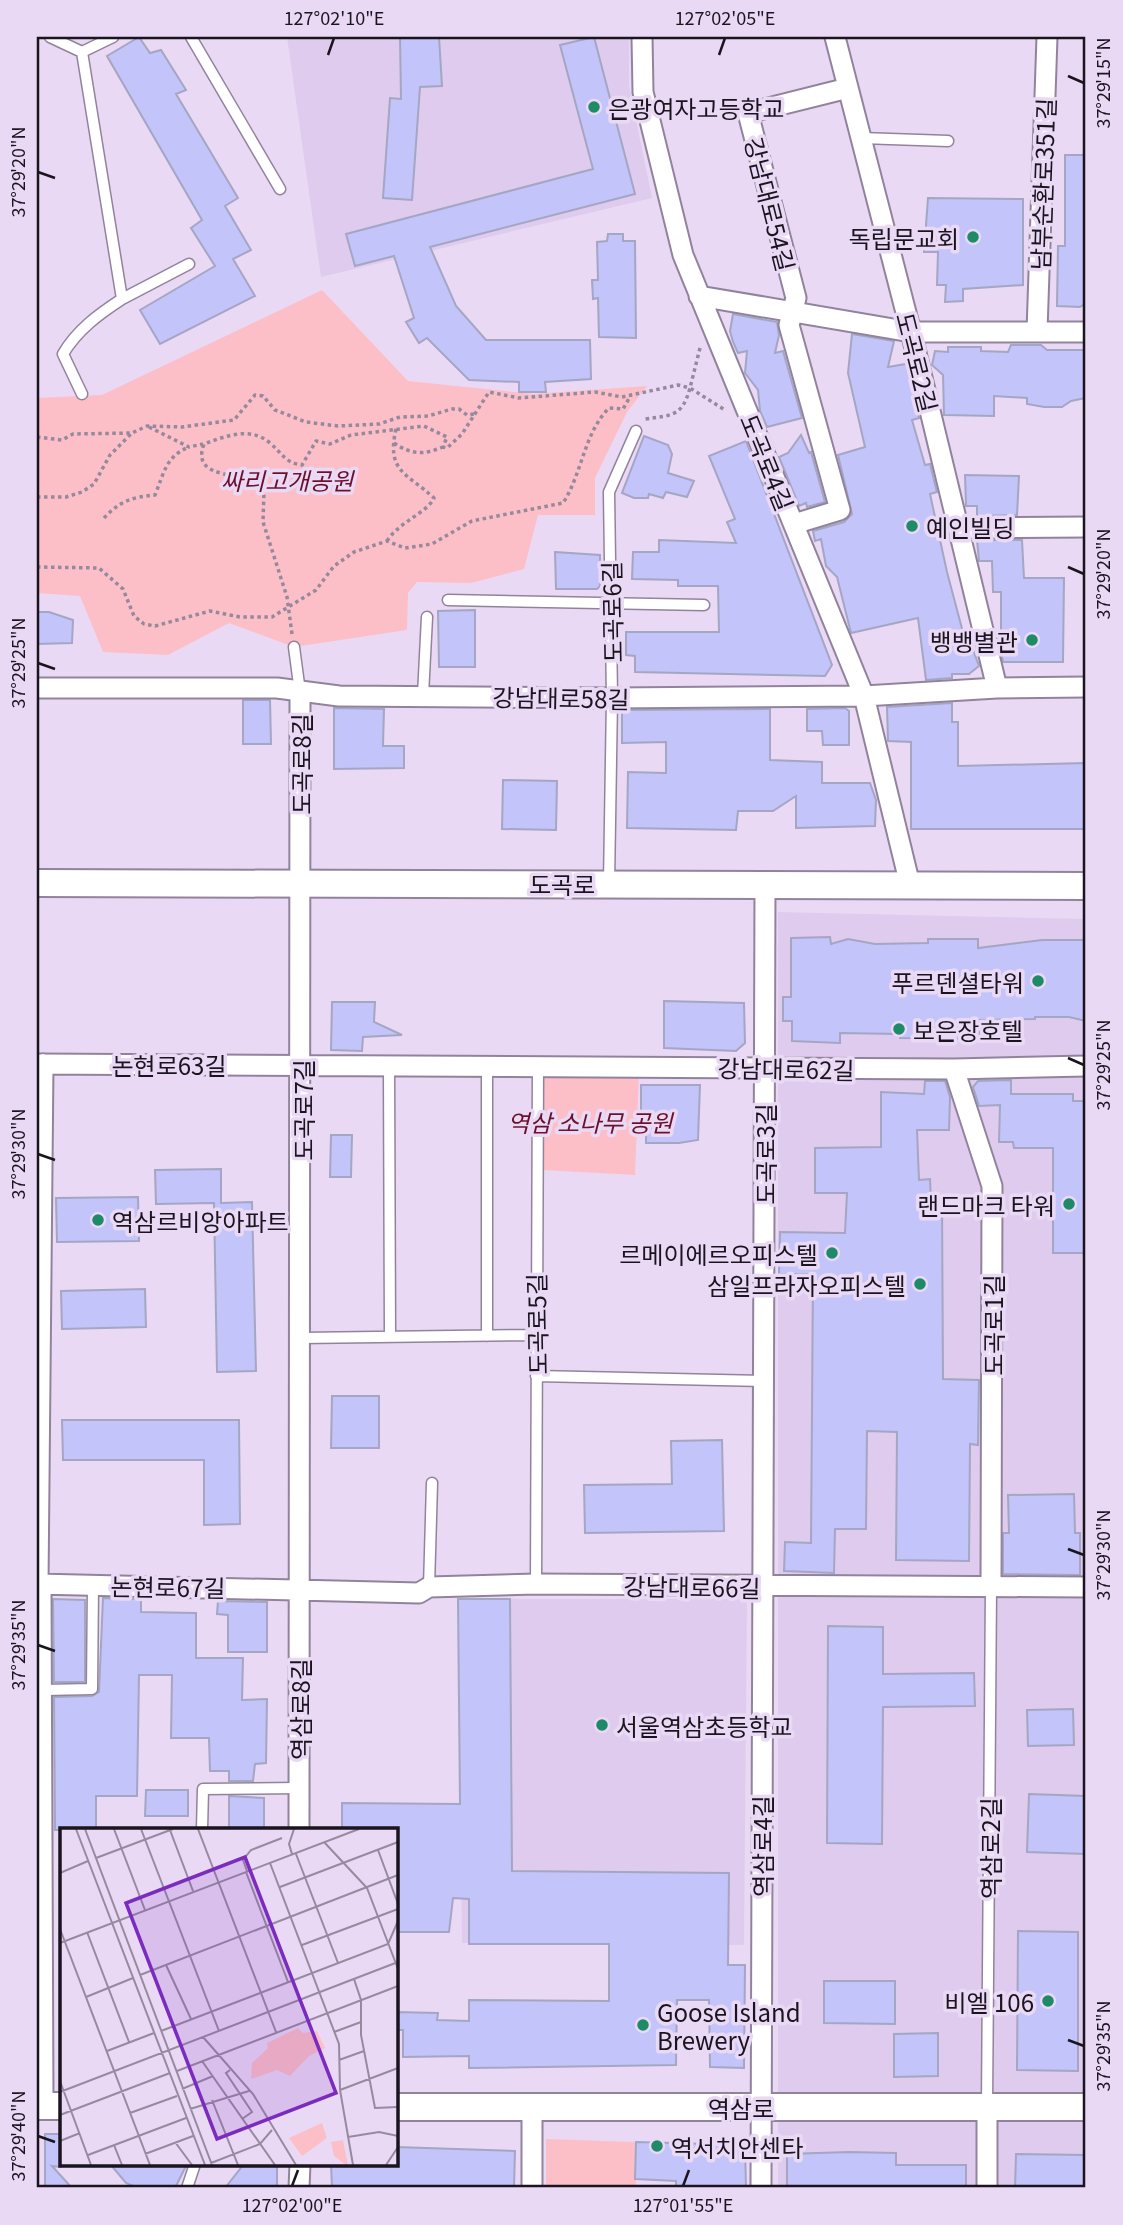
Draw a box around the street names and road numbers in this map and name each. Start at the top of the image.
street label: 남부순환로351길 [1022,97,1062,271]
street label: 강남대로54길 [737,133,805,275]
street label: 도곡로2길 [889,308,947,416]
street label: 도곡로4길 [733,408,803,516]
street label: 도곡로6길 [593,561,629,663]
street label: 강남대로58길 [492,678,630,716]
street label: 도곡로8길 [283,713,318,815]
street label: 도곡로 [529,866,595,901]
street label: 논현로63길 [112,1047,226,1082]
street label: 강남대로62길 [717,1049,855,1087]
street label: 도곡로7길 [285,1059,320,1161]
street label: 도곡로3길 [747,1103,782,1205]
street label: 도곡로5길 [518,1273,554,1375]
street label: 도곡로1길 [975,1274,1010,1376]
street label: 논현로67길 [110,1567,226,1605]
street label: 강남대로66길 [623,1567,761,1605]
street label: 역삼로8길 [282,1658,317,1760]
street label: 역삼로4길 [744,1795,779,1897]
street label: 역삼로2길 [972,1797,1007,1899]
street label: 역삼로 [708,2090,774,2125]

